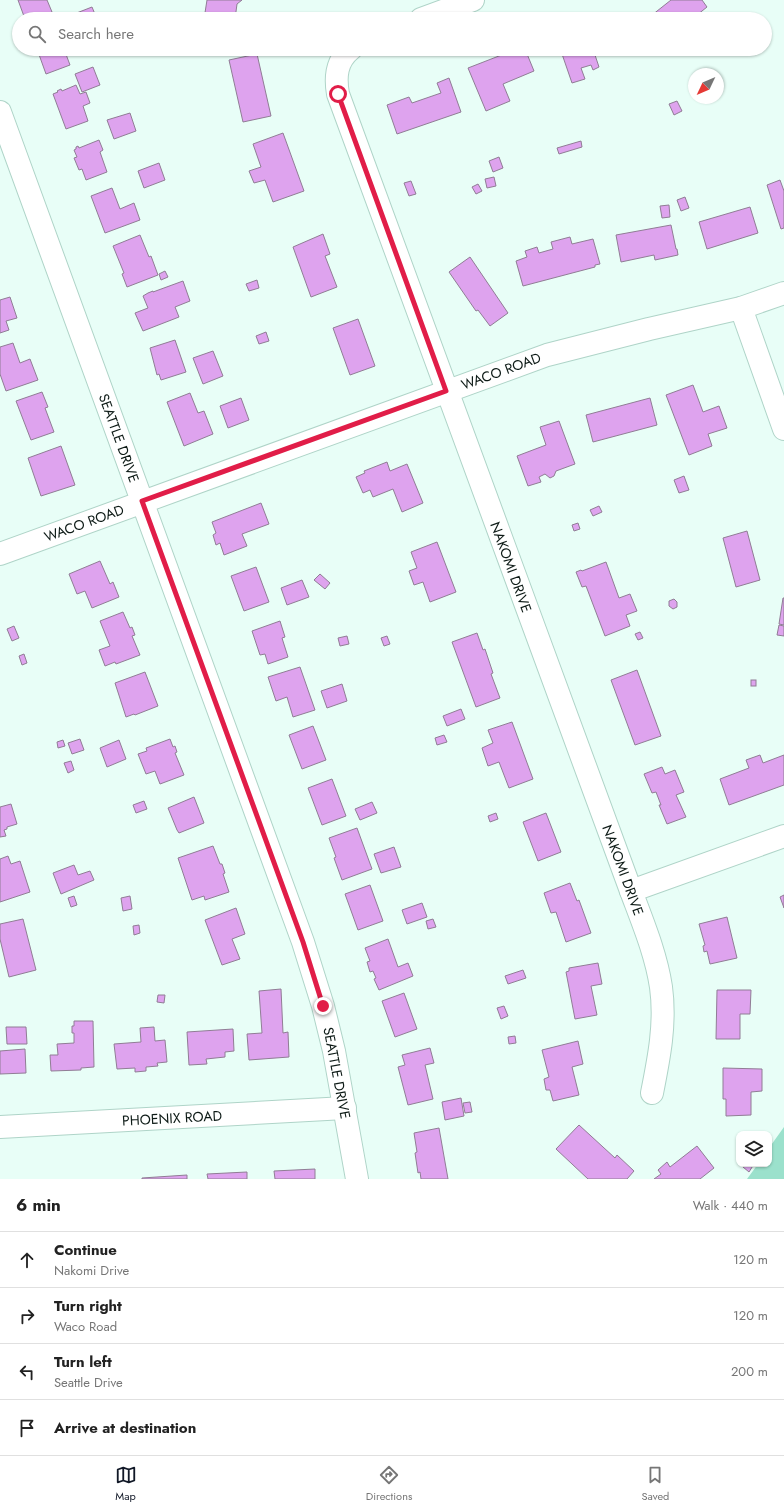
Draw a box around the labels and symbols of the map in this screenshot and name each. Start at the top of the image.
north arrow [688,68,724,104]
route start [329,85,347,103]
street label: WACO ROAD [458,347,544,395]
street label: SEATTLE DRIVE [94,391,144,485]
street label: WACO ROAD [41,499,127,547]
street label: NAKOMI DRIVE [485,519,537,615]
street label: NAKOMI DRIVE [597,822,649,918]
route end [314,997,332,1015]
street label: SEATTLE DRIVE [318,1025,356,1121]
street label: PHOENIX ROAD [122,1105,222,1131]

